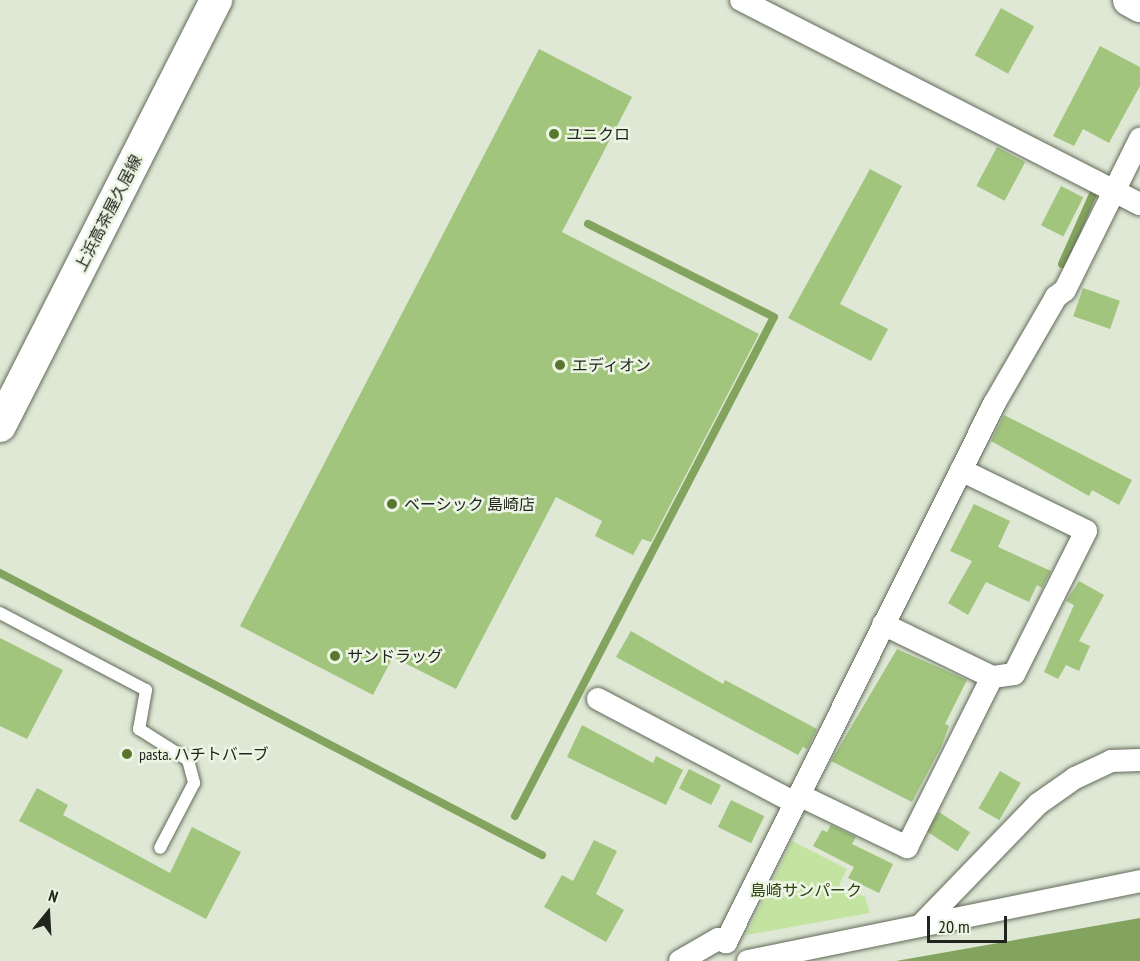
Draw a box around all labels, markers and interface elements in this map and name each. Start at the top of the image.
place label: ユニクロ [566,124,630,144]
marker: ユニクロ [547,127,561,141]
street label: 上浜高茶屋久居線 [70,152,146,274]
place label: エディオン [572,355,652,375]
marker: エディオン [553,358,567,372]
place label: ベーシック 島崎店 [404,494,535,514]
marker: ベーシック 島崎店 [385,497,399,511]
place label: サンドラッグ [347,646,443,666]
marker: サンドラッグ [328,649,342,663]
place label: pasta. ハチトバーブ [139,744,271,764]
marker: pasta. ハチトバーブ [120,747,134,761]
park label: 島崎サンパーク [750,880,862,900]
north arrow [18,883,78,943]
text: N [46,885,61,907]
scale bar [930,904,1010,942]
text: 20 m [938,915,970,938]

